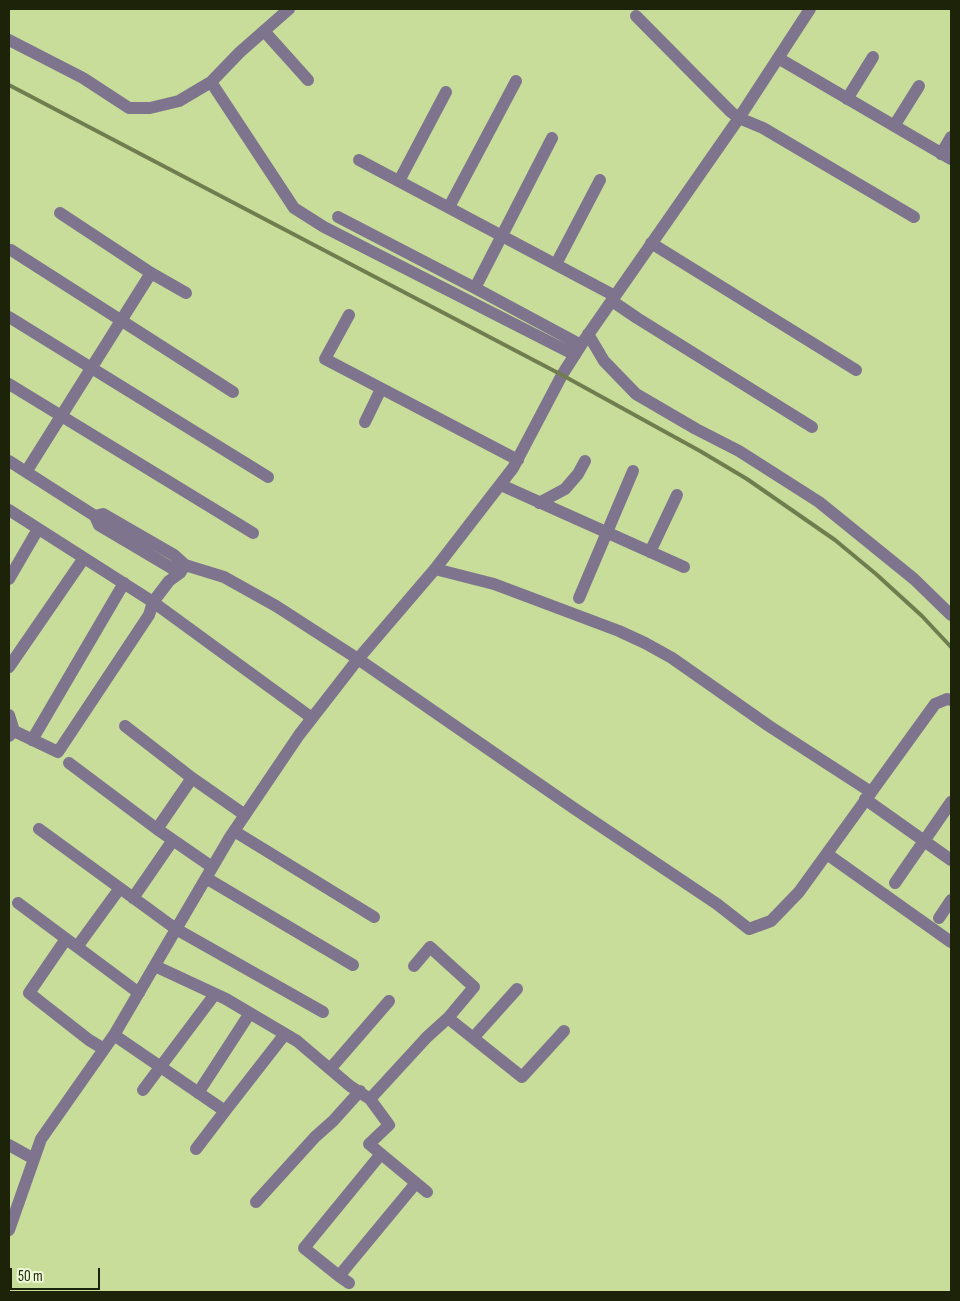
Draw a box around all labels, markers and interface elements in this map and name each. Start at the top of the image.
scale bar [12,1258,102,1290]
text: 50 m [18,1267,43,1286]

